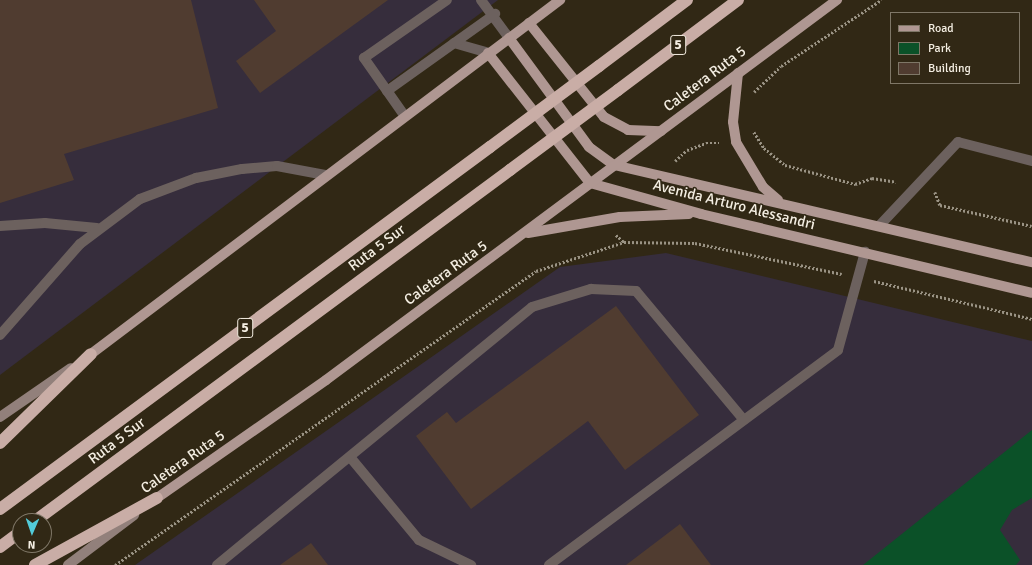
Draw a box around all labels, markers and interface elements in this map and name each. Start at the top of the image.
legend [890,12,1020,84]
text: Road [928,21,954,36]
road number: 5 [670,33,686,57]
text: Park [928,41,951,56]
street label: Caletera Ruta 5 [660,42,750,116]
text: Building [928,61,971,76]
street label: Avenida Arturo Alessandri [651,176,817,234]
street label: Ruta 5 Sur [345,221,409,275]
street label: Caletera Ruta 5 [401,237,491,309]
road number: 5 [237,316,253,340]
street label: Ruta 5 Sur [85,414,149,468]
street label: Caletera Ruta 5 [138,426,228,498]
north arrow [12,513,52,553]
text: N [28,538,36,551]

